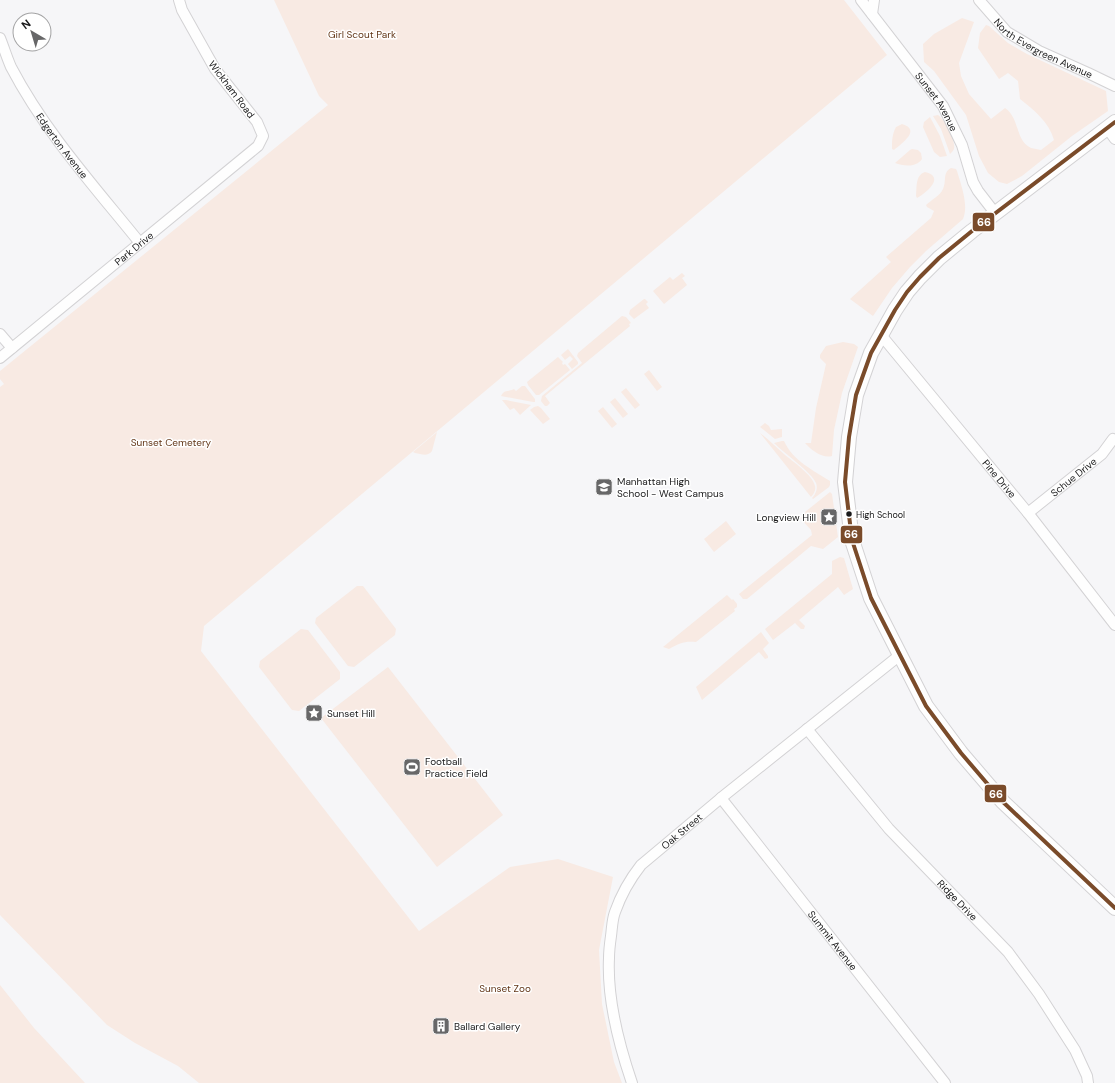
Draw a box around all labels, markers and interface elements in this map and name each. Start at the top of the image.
north arrow [12,12,52,52]
text: N [18,16,33,32]
street label: North Evergreen Avenue [991,16,1095,81]
park label: Girl Scout Park [328,28,396,41]
street label: Wickham Road [206,58,258,121]
street label: Sunset Avenue [912,70,960,134]
street label: Edgerton Avenue [33,110,91,182]
line badge: 66 [972,212,995,232]
text: 66 [977,215,991,229]
street label: Park Drive [112,229,156,268]
park label: Sunset Cemetery [131,436,212,449]
street label: Schue Drive [1048,455,1100,499]
street label: Pine Drive [979,457,1019,501]
place label: Manhattan High School - West Campus [617,475,724,500]
school or university icon: Manhattan High School - West Campus [594,477,614,497]
place icon: Longview Hill [819,507,839,527]
marker: High School [844,509,854,519]
place label: High School [856,509,905,521]
place label: Longview Hill [757,511,816,524]
line badge: 66 [840,525,863,544]
text: 66 [844,527,858,541]
place icon: Sunset Hill [304,703,324,723]
place label: Sunset Hill [327,707,375,720]
place label: Football Practice Field [425,755,488,780]
sports icon: Football Practice Field [402,757,422,777]
line badge: 66 [984,784,1007,803]
text: 66 [989,787,1003,801]
street label: Oak Street [659,811,705,852]
street label: Ridge Drive [934,877,980,924]
street label: Summit Avenue [805,908,860,973]
park label: Sunset Zoo [479,982,531,995]
building icon: Ballard Gallery [431,1016,451,1036]
place label: Ballard Gallery [454,1020,521,1033]

